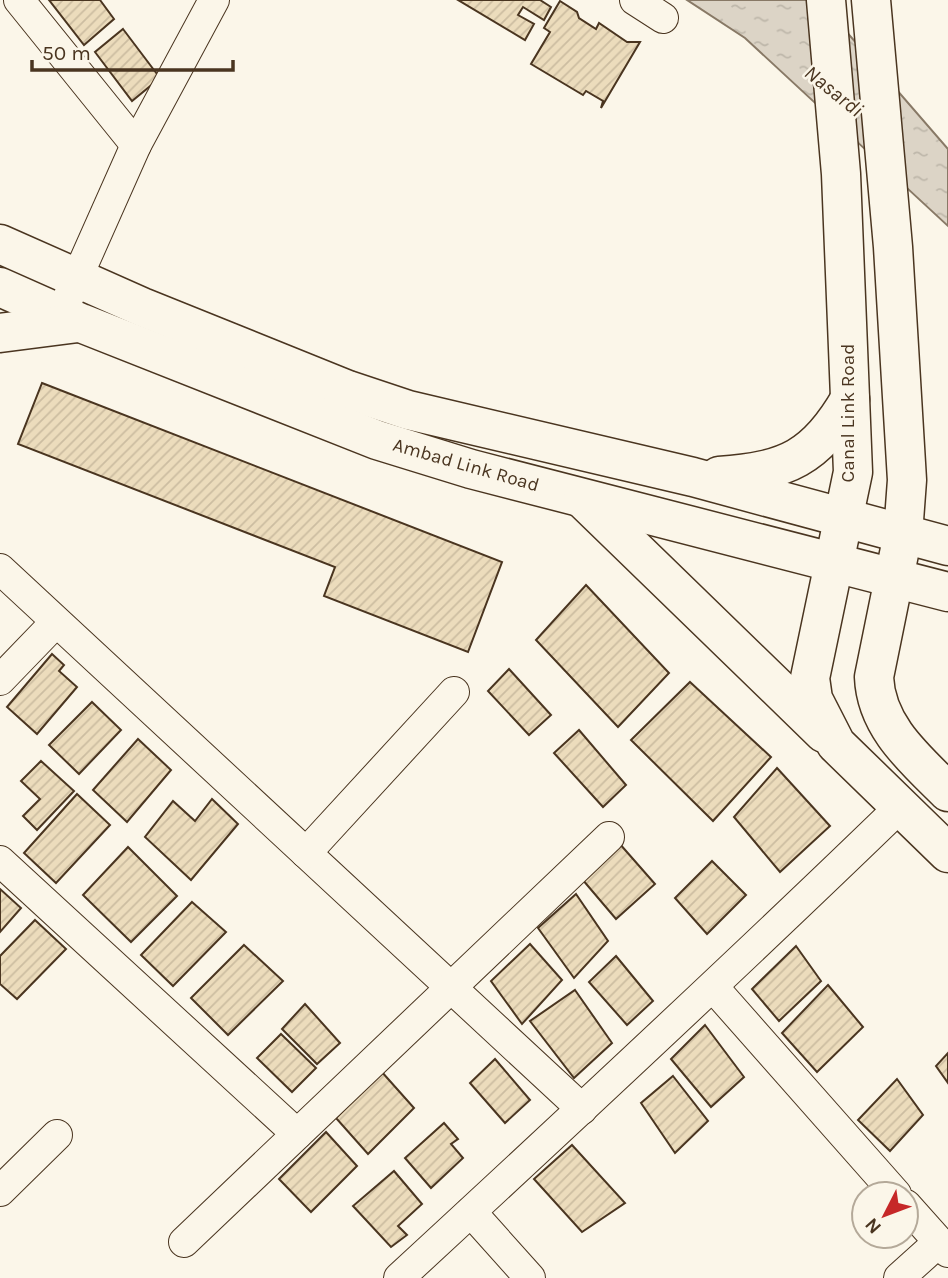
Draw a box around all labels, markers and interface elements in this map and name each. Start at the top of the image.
scale bar [32,28,233,72]
text: 50 m [42,41,91,65]
water label: Nasardi [800,60,868,122]
street label: Canal Link Road [837,344,859,482]
street label: Ambad Link Road [390,434,542,496]
north arrow [850,1180,920,1250]
text: N [860,1213,886,1238]

